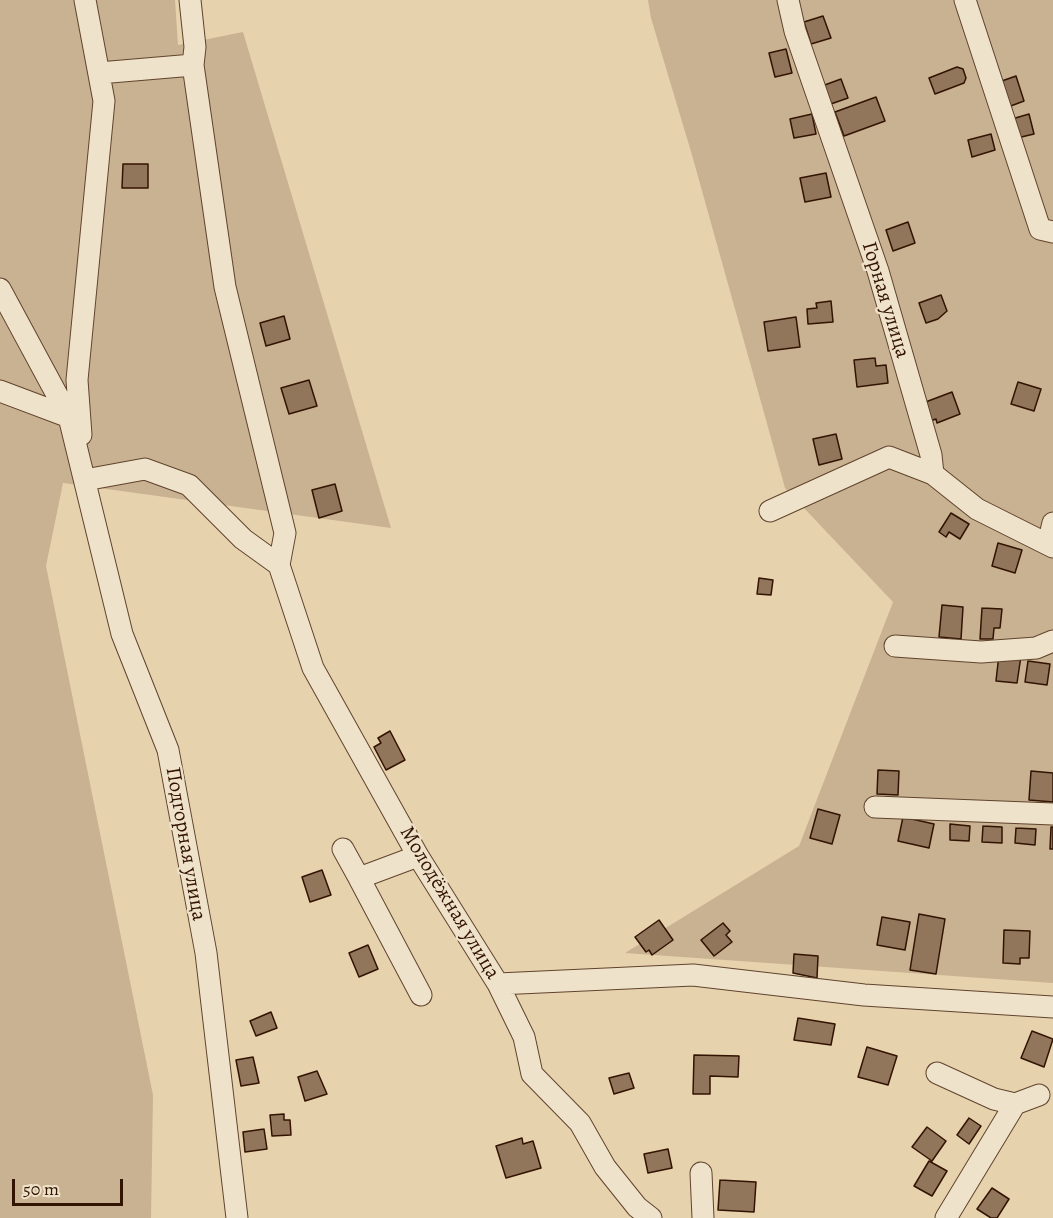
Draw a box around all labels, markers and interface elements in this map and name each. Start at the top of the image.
street label: Горная улица [855,239,915,361]
street label: Подгорная улица [159,765,211,923]
street label: Молодёжная улица [393,822,505,984]
scale bar [15,1167,126,1205]
text: 50 m [23,1177,59,1201]

